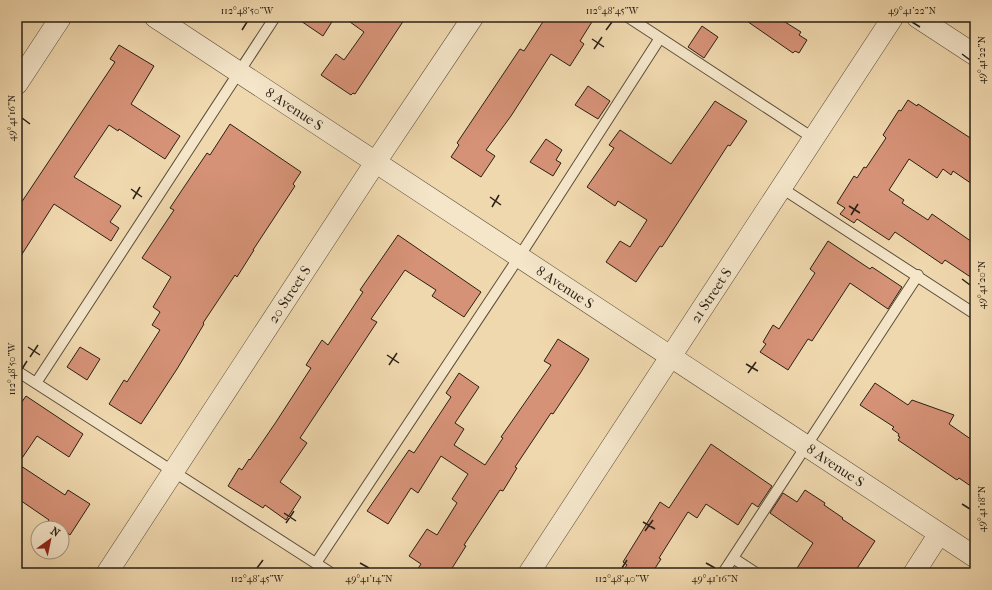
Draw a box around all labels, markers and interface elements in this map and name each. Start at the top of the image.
text: 112°48'50"W [221,5,274,17]
text: 112°48'45"W [586,5,640,17]
text: 49°41'22"N [888,5,936,17]
text: 49°41'22"N [976,36,988,84]
street label: 8 Avenue S [262,84,326,134]
text: 49°41'16"N [6,94,18,141]
text: 49°41'20"N [976,260,988,309]
street label: 8 Avenue S [533,262,597,313]
street label: 20 Street S [265,263,315,326]
street label: 21 Street S [687,265,735,326]
text: 112°48'50"W [6,342,18,395]
street label: 8 Avenue S [803,441,867,491]
text: 49°41'18"N [976,485,988,532]
north arrow [30,520,70,560]
text: N [48,524,63,540]
text: 112°48'45"W [231,573,285,585]
text: 49°41'14"N [345,573,393,585]
text: 112°48'40"W [595,573,650,585]
text: 49°41'16"N [692,573,739,585]

